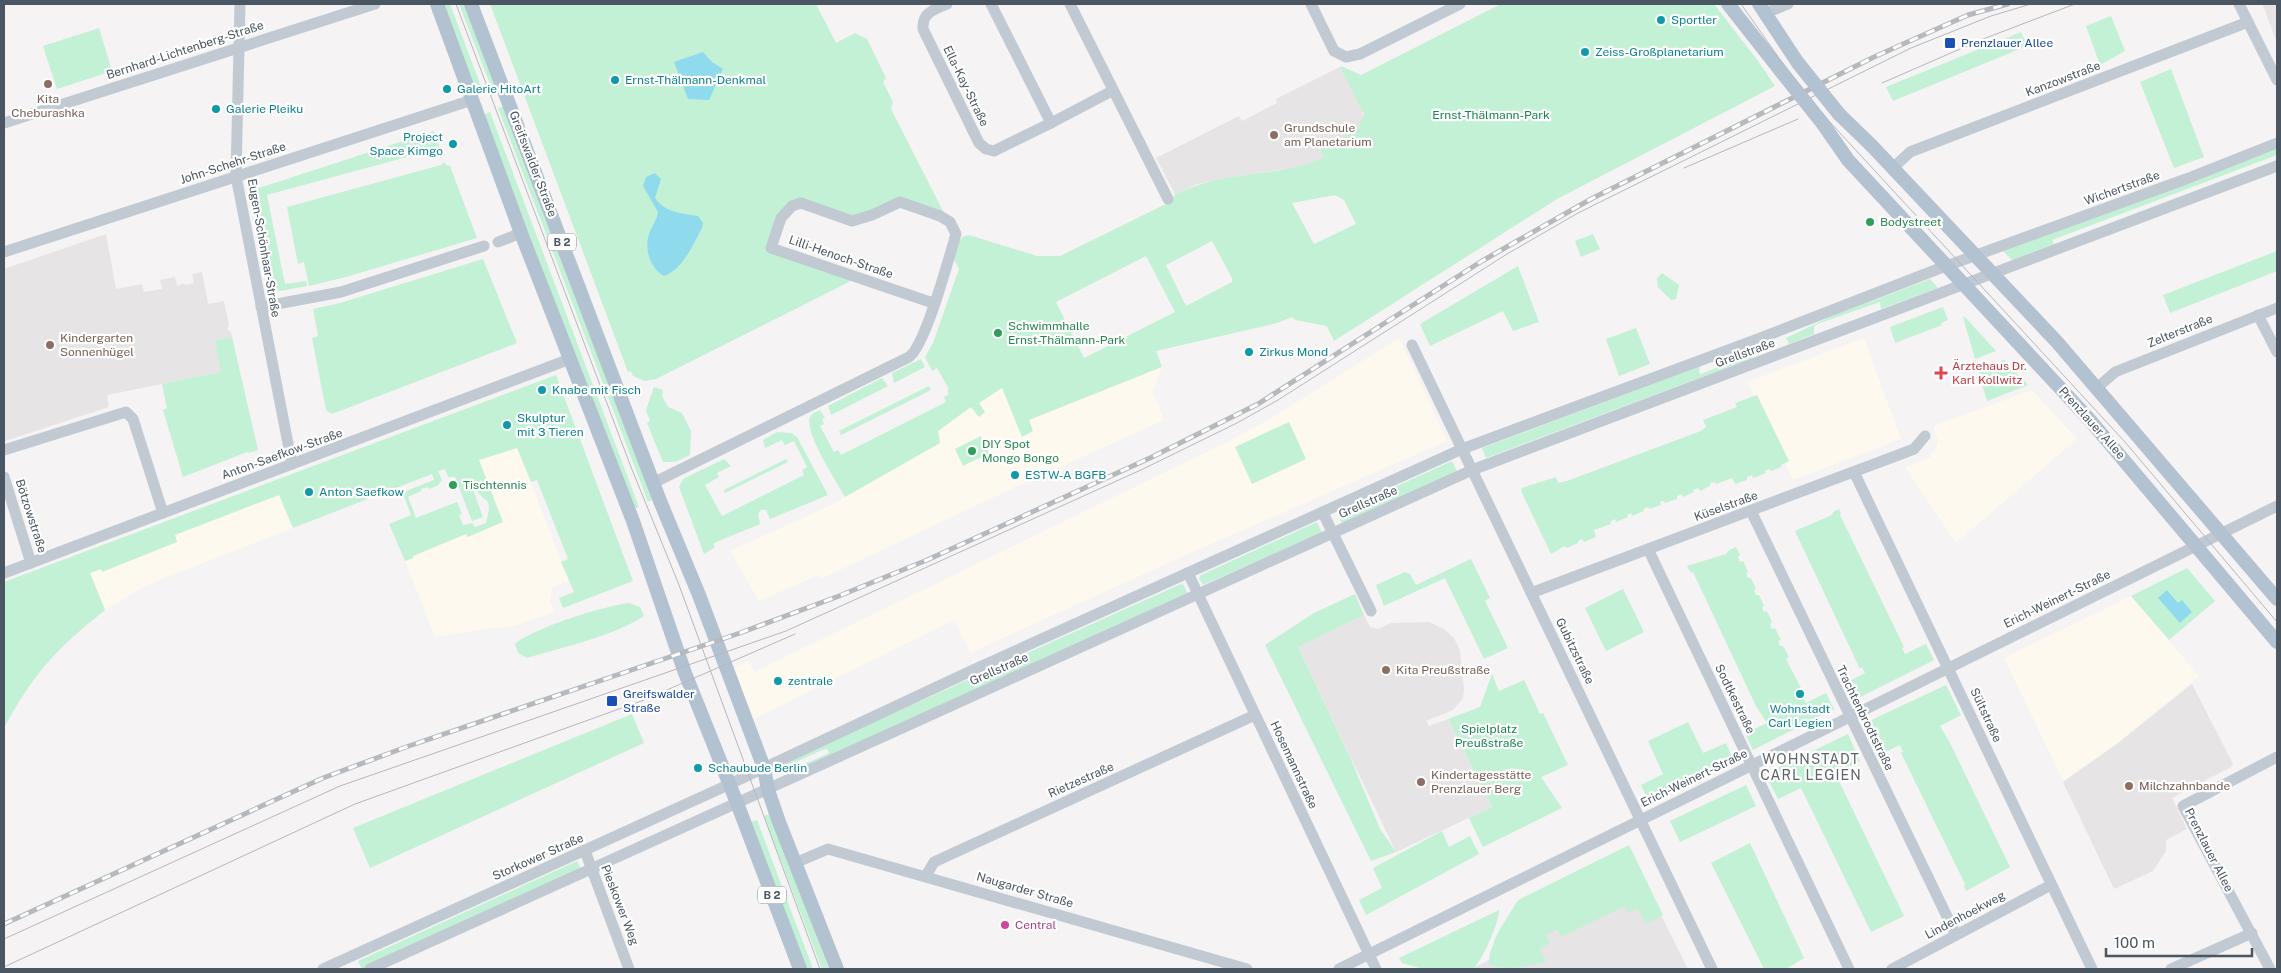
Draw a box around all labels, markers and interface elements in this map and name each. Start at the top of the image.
place label: Sportler [1671,13,1717,27]
marker: Sportler [1655,14,1667,26]
street label: Bernhard-Lichtenberg-Straße [105,18,266,82]
marker: Prenzlauer Allee [1943,36,1957,50]
place label: Prenzlauer Allee [1961,36,2053,50]
street label: Ella-Kay-Straße [940,43,992,129]
place label: Zeiss-Großplanetarium [1595,45,1724,59]
marker: Zeiss-Großplanetarium [1579,46,1591,58]
street label: Kanzowstraße [2024,58,2103,100]
place label: Ernst-Thälmann-Denkmal [625,73,766,87]
marker: Ernst-Thälmann-Denkmal [609,74,621,86]
marker: Kita Cheburashka [42,78,54,90]
place label: Galerie HitoArt [457,82,541,96]
marker: Galerie HitoArt [441,83,453,95]
place label: Kita Cheburashka [11,92,85,120]
place label: Galerie Pleiku [226,102,303,116]
marker: Galerie Pleiku [210,103,222,115]
park label: Ernst-Thälmann-Park [1432,108,1550,122]
street label: Greifswalder Straße [506,109,560,219]
place label: Grundschule am Planetarium [1284,121,1372,149]
marker: Grundschule am Planetarium [1268,129,1280,141]
place label: Project Space Kimgo [369,130,443,158]
marker: Project Space Kimgo [447,138,459,150]
street label: John-Schehr-Straße [178,139,288,187]
street label: Wichertstraße [2082,168,2162,208]
street label: Eugen-Schönhaar-Straße [245,178,283,319]
place label: Bodystreet [1880,215,1942,229]
marker: Bodystreet [1864,216,1876,228]
road number: B 2 [548,233,576,250]
street label: Lilli-Henoch-Straße [787,233,895,281]
street label: Zelterstraße [2145,312,2215,350]
place label: Schwimmhalle Ernst-Thälmann-Park [1008,319,1126,347]
marker: Schwimmhalle Ernst-Thälmann-Park [992,327,1004,339]
place label: Kindergarten Sonnenhügel [60,331,134,359]
street label: Grellstraße [1713,336,1777,370]
marker: Kindergarten Sonnenhügel [44,339,56,351]
place label: Zirkus Mond [1259,345,1328,359]
marker: Zirkus Mond [1243,346,1255,358]
place label: Ärztehaus Dr. Karl Kollwitz [1952,359,2027,387]
marker: Ärztehaus Dr. Karl Kollwitz [1934,366,1948,380]
place label: Knabe mit Fisch [552,383,641,397]
marker: Knabe mit Fisch [536,384,548,396]
street label: Prenzlauer Allee [2056,384,2128,462]
place label: Skulptur mit 3 Tieren [517,411,584,439]
marker: Skulptur mit 3 Tieren [501,419,513,431]
street label: Anton-Saefkow-Straße [220,425,345,482]
place label: DIY Spot Mongo Bongo [982,437,1059,465]
marker: DIY Spot Mongo Bongo [966,445,978,457]
place label: ESTW-A BGFB [1025,468,1106,482]
marker: ESTW-A BGFB [1009,469,1021,481]
street label: Bötzowstraße [13,477,50,555]
place label: Tischtennis [463,478,526,492]
marker: Tischtennis [447,479,459,491]
street label: Grellstraße [1337,483,1400,521]
place label: Anton Saefkow [319,485,404,499]
marker: Anton Saefkow [303,486,315,498]
street label: Küselstraße [1692,488,1760,524]
street label: Erich-Weinert-Straße [2001,567,2113,631]
street label: Gubitzstraße [1553,616,1597,687]
street label: Grellstraße [968,650,1031,688]
street label: Sodtkestraße [1712,662,1758,736]
place label: Kita Preußstraße [1396,663,1490,677]
street label: Trachtenbrodtstraße [1833,663,1897,773]
marker: Kita Preußstraße [1380,664,1392,676]
place label: zentrale [788,674,833,688]
marker: zentrale [772,675,784,687]
street label: Sültstraße [1967,686,2005,745]
place label: Greifswalder Straße [623,687,695,715]
marker: Wohnstadt Carl Legien [1794,688,1806,700]
marker: Greifswalder Straße [605,694,619,708]
place label: Wohnstadt Carl Legien [1768,702,1832,730]
street label: Hosemannstraße [1268,719,1321,811]
park label: Spielplatz Preußstraße [1455,722,1524,750]
street label: Erich-Weinert-Straße [1638,746,1750,810]
district label: WOHNSTADT CARL LEGIEN [1760,751,1862,783]
street label: Rietzestraße [1046,759,1116,801]
place label: Schaubude Berlin [708,761,807,775]
marker: Schaubude Berlin [692,762,704,774]
place label: Kindertagesstätte Prenzlauer Berg [1431,768,1531,796]
marker: Kindertagesstätte Prenzlauer Berg [1415,776,1427,788]
place label: Milchzahnbande [2139,779,2230,793]
marker: Milchzahnbande [2123,780,2135,792]
street label: Prenzlauer Allee [2182,806,2236,894]
street label: Storkower Straße [490,831,586,883]
street label: Pieskower Weg [598,863,642,947]
street label: Naugarder Straße [975,869,1075,911]
road number: B 2 [758,886,786,904]
street label: Lindenhoekweg [1923,888,2007,942]
place label: Central [1015,918,1056,932]
marker: Central [999,919,1011,931]
scale bar [2106,926,2252,958]
text: 100 m [2114,934,2155,951]

